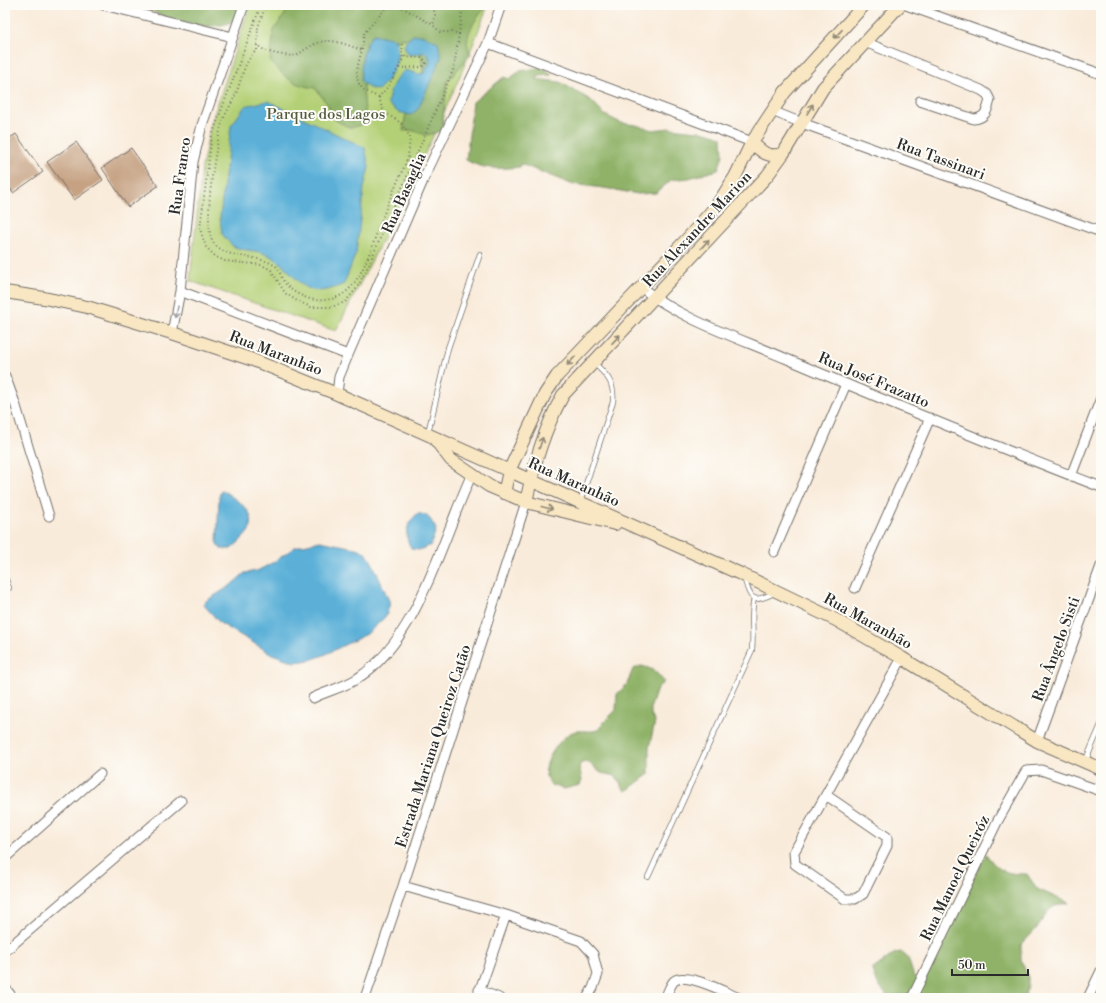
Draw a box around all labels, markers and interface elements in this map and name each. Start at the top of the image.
one-way arrow [833,29,843,39]
one-way arrow [807,103,815,115]
park label: Parque dos Lagos [267,105,385,124]
street label: Rua Tassinari [894,135,988,184]
street label: Rua Franco [166,136,195,216]
street label: Rua Basaglia [378,149,431,237]
street label: Rua Alexandre Marion [639,167,756,291]
one-way arrow [700,240,709,250]
one-way arrow [172,305,180,318]
street label: Rua Maranhão [227,327,325,380]
one-way arrow [611,334,621,344]
street label: Rua José Frazatto [815,348,932,412]
one-way arrow [566,356,576,366]
one-way arrow [538,437,545,450]
street label: Rua Maranhão [525,454,623,511]
one-way arrow [540,504,553,512]
street label: Rua Maranhão [820,589,915,654]
street label: Rua Ângelo Sisti [1028,594,1084,704]
street label: Estrada Mariana Queiroz Catão [392,642,475,850]
street label: Rua Manoel Queiróz [917,812,994,944]
scale bar [952,951,1028,977]
text: 50 m [958,958,986,973]

